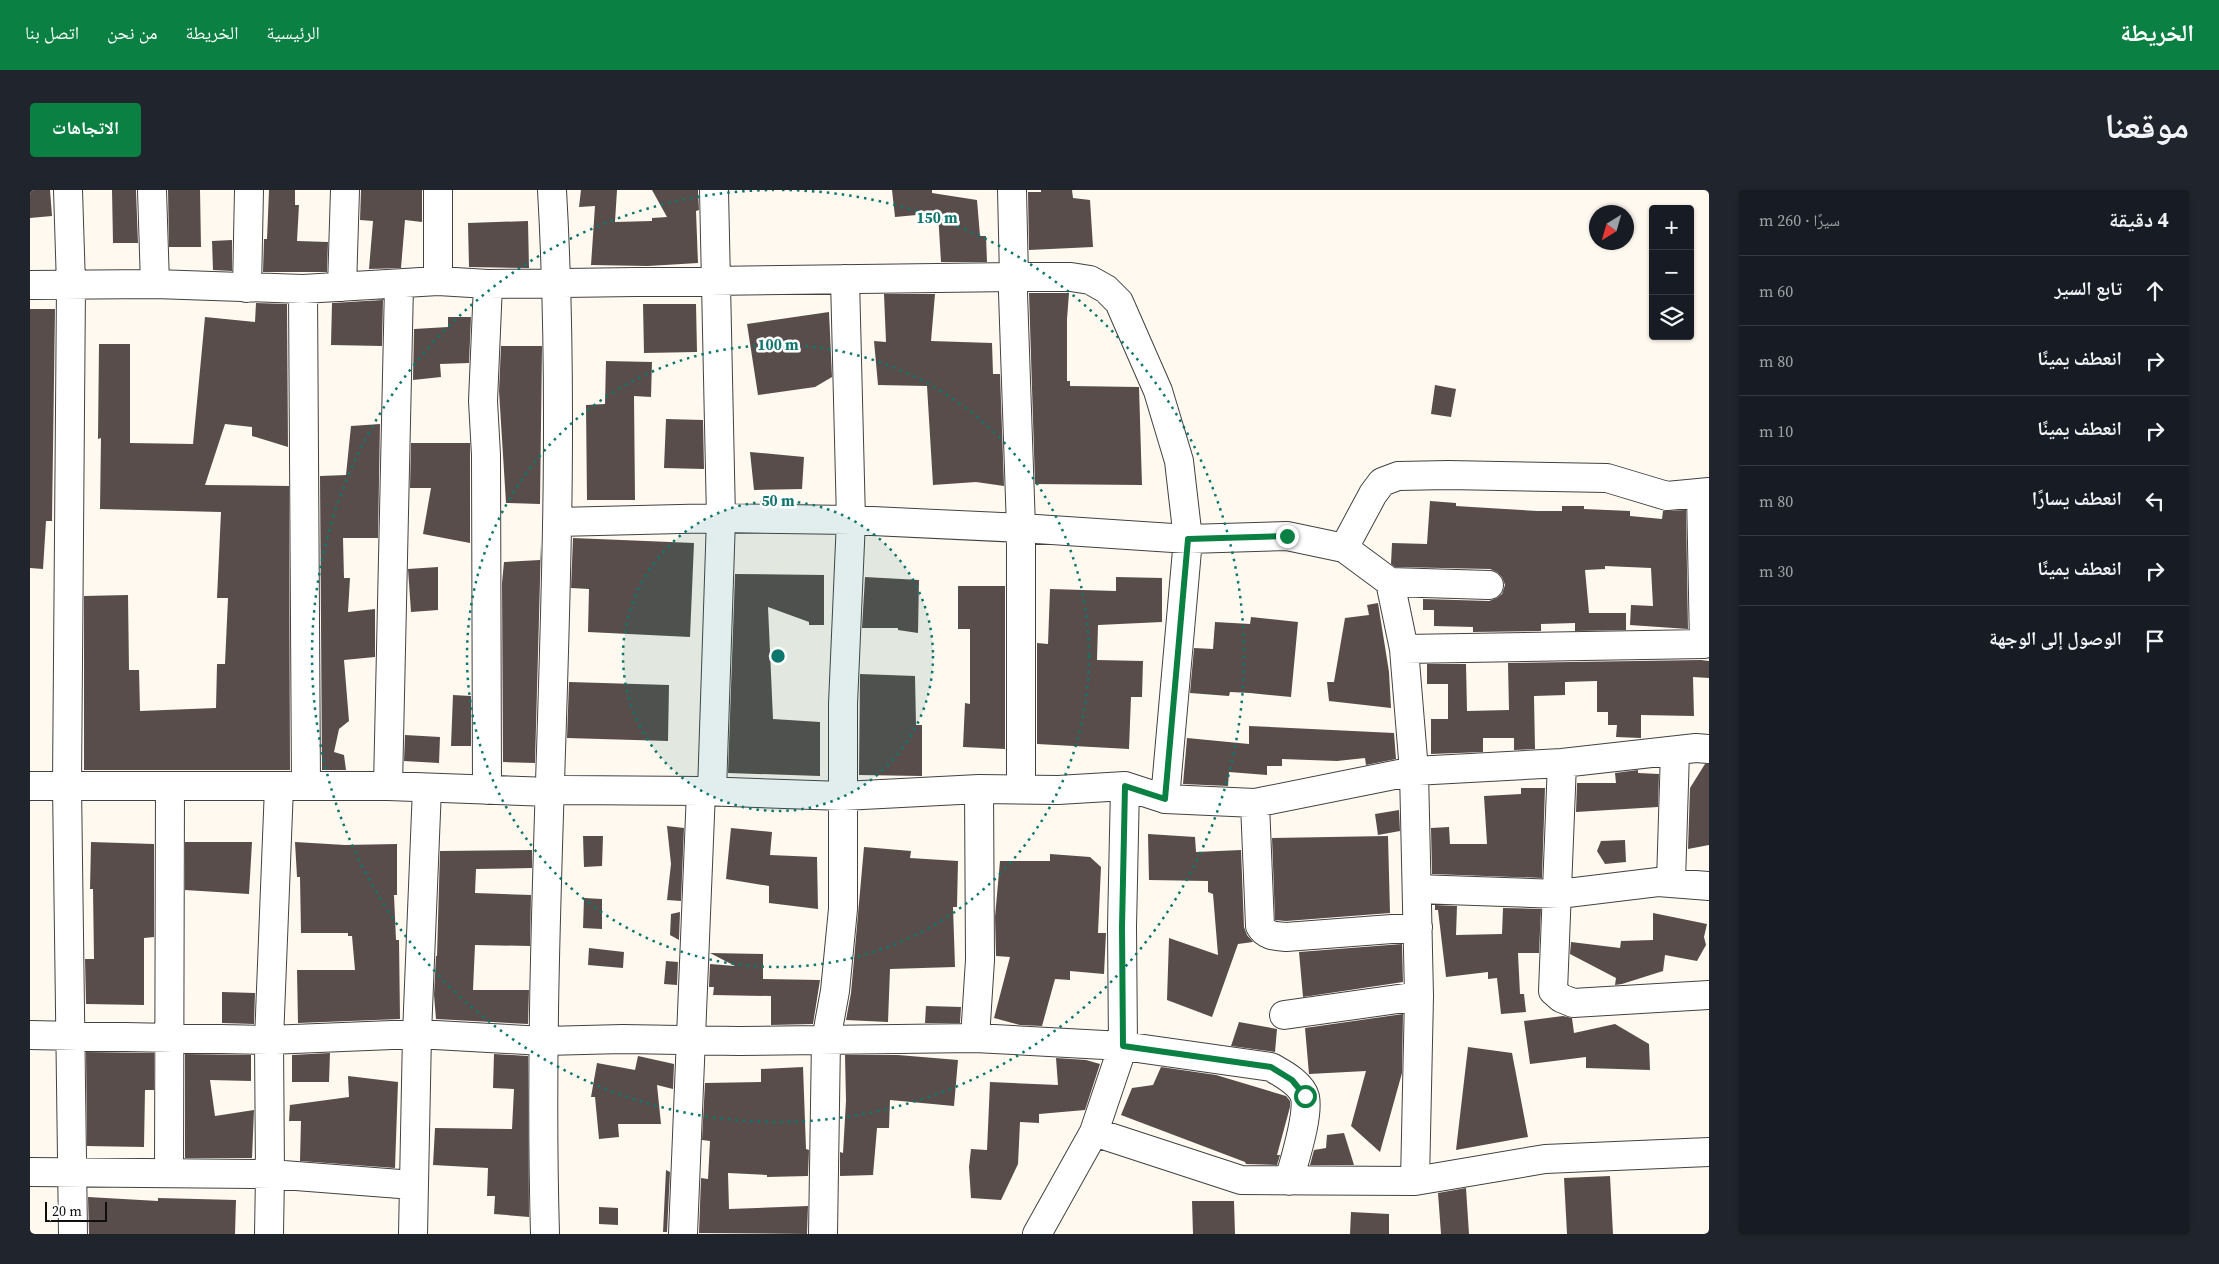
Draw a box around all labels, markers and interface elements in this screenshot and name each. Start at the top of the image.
text: الخريطة [2120,16,2194,49]
text: اتصل بنا [25,20,79,45]
text: من نحن [107,20,157,45]
text: الخريطة [185,20,238,45]
text: الرئيسية [266,20,320,45]
text: موقعنا [2104,102,2189,150]
button: الاتجاهات [30,103,141,157]
north arrow [1589,205,1634,250]
map controls [1649,205,1694,340]
button: + [1649,205,1694,250]
text: 4 دقيقة [2109,205,2169,234]
text: 150 m [916,207,958,228]
text: سيرًا · 260 m [1759,209,1840,231]
button: − [1649,250,1694,295]
text: تابع السير [2055,275,2122,301]
icon: ahead [2141,277,2169,305]
text: 60 m [1759,280,1793,302]
button: layers [1649,295,1694,340]
text: 100 m [757,334,799,355]
text: انعطف يمينًا [2037,345,2122,371]
icon: right [2141,347,2169,375]
text: 80 m [1759,350,1793,372]
text: انعطف يمينًا [2037,415,2122,441]
icon: right [2141,417,2169,445]
text: 10 m [1759,420,1793,442]
text: انعطف يسارًا [2032,485,2122,511]
icon: left [2141,487,2169,515]
text: 50 m [761,490,795,511]
text: 80 m [1759,490,1793,512]
route end [1276,525,1299,548]
text: انعطف يمينًا [2037,555,2122,581]
icon: right [2141,557,2169,585]
text: 30 m [1759,560,1793,582]
text: الوصول إلى الوجهة [1989,625,2122,651]
icon: arrive [2141,627,2169,655]
centre of rings [769,647,787,665]
route start [1294,1085,1317,1108]
scale bar [45,1199,108,1222]
text: 20 m [52,1201,82,1221]

